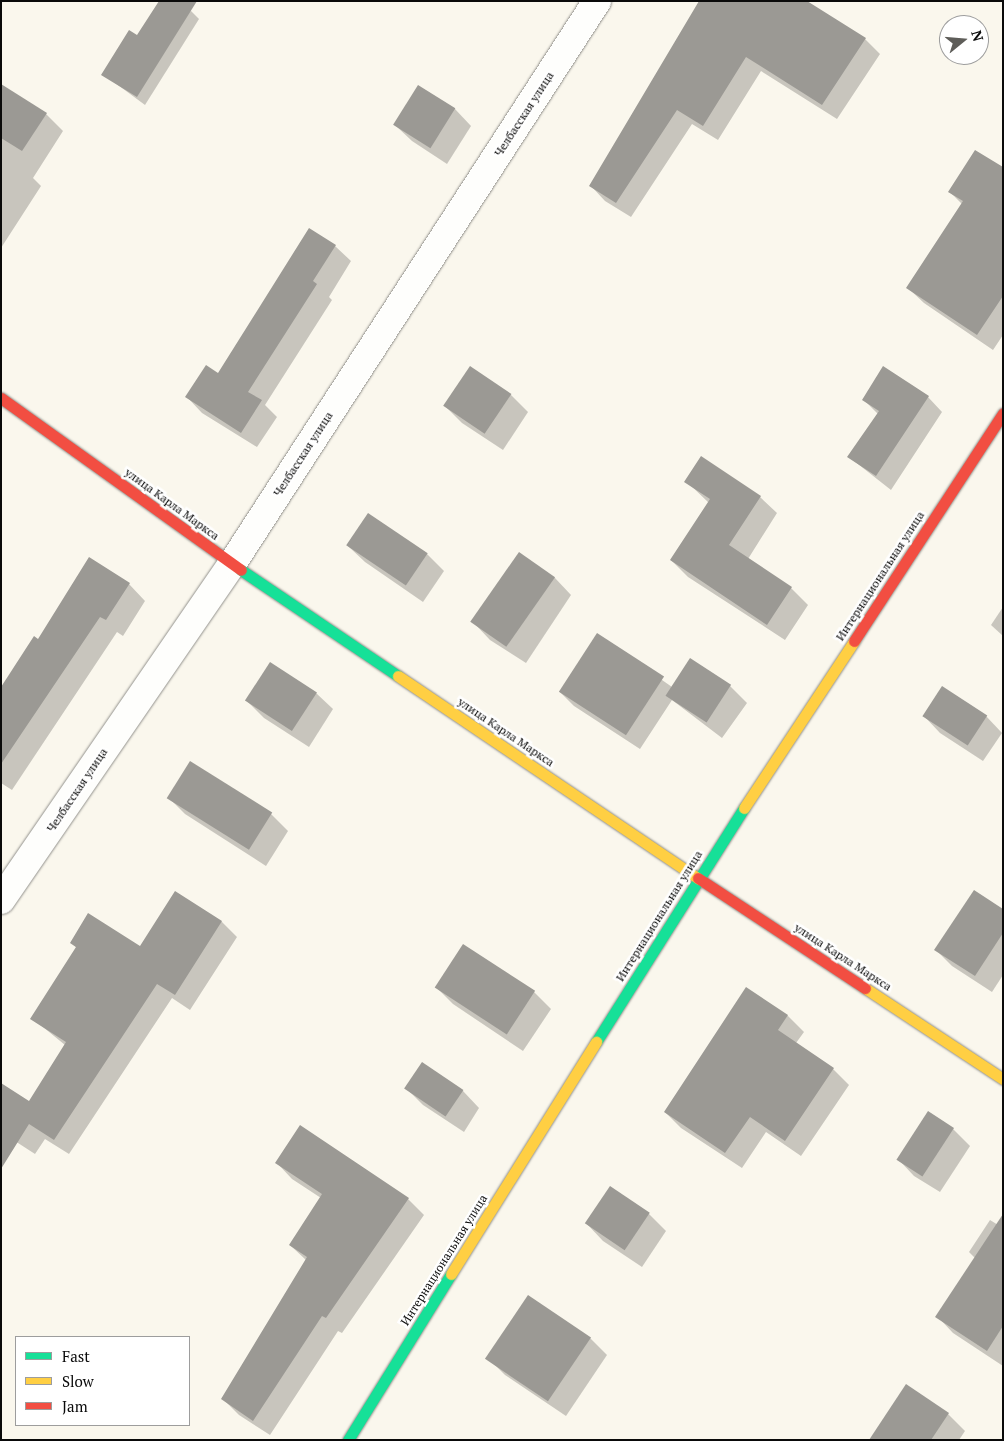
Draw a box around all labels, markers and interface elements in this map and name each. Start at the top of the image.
north arrow [939,15,989,65]
text: N [967,28,989,44]
street label: Челбасская улица [491,69,557,159]
street label: Челбасская улица [270,409,336,499]
street label: улица Карла Маркса [122,465,222,543]
street label: Интернациональная улица [833,509,927,643]
street label: улица Карла Маркса [455,694,557,770]
street label: Челбасская улица [44,745,110,835]
street label: Интернациональная улица [613,848,705,984]
street label: улица Карла Маркса [792,920,894,994]
street label: Интернациональная улица [398,1192,490,1328]
legend [15,1336,190,1426]
text: Fast [62,1346,90,1366]
text: Slow [62,1371,94,1391]
text: Jam [62,1396,88,1416]

